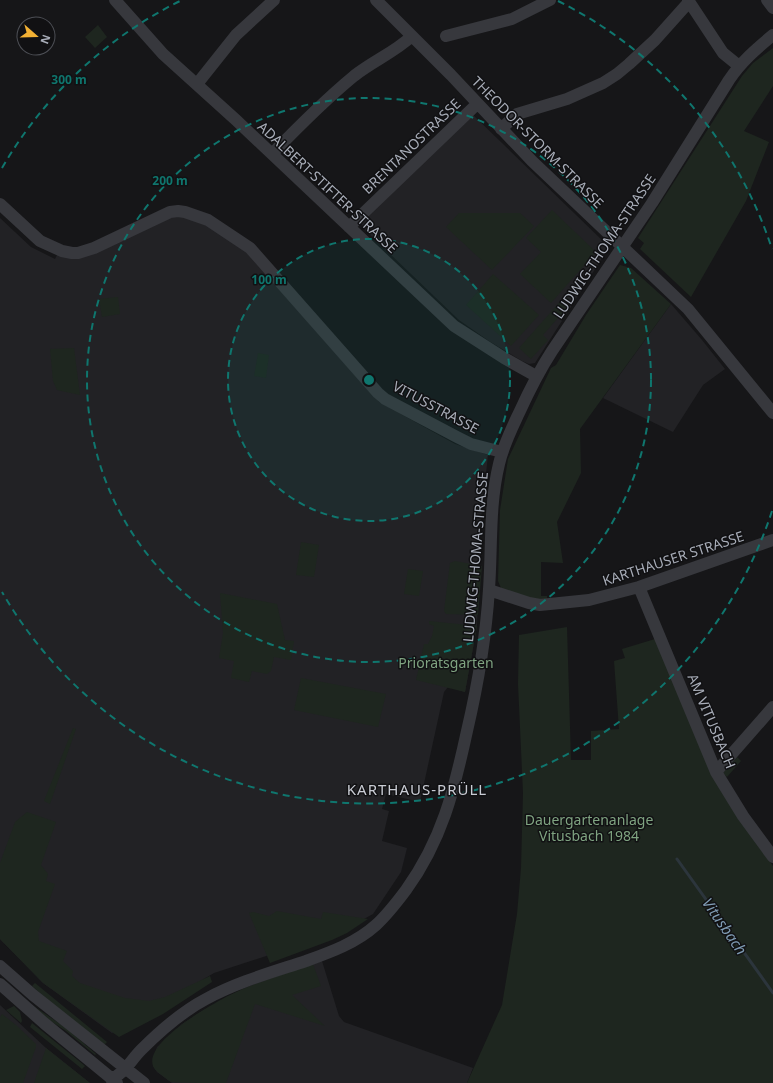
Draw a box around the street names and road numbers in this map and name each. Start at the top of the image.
street label: THEODOR-STORM-STRASSE [468,72,608,212]
street label: BRENTANOSTRASSE [358,94,464,198]
street label: ADALBERT-STIFTER-STRASSE [254,117,402,257]
street label: LUDWIG-THOMA-STRASSE [548,170,660,322]
street label: VITUSSTRASSE [390,376,482,438]
street label: LUDWIG-THOMA-STRASSE [458,471,492,643]
street label: KARTHAUSER STRASSE [600,526,746,590]
street label: AM VITUSBACH [683,671,741,771]

